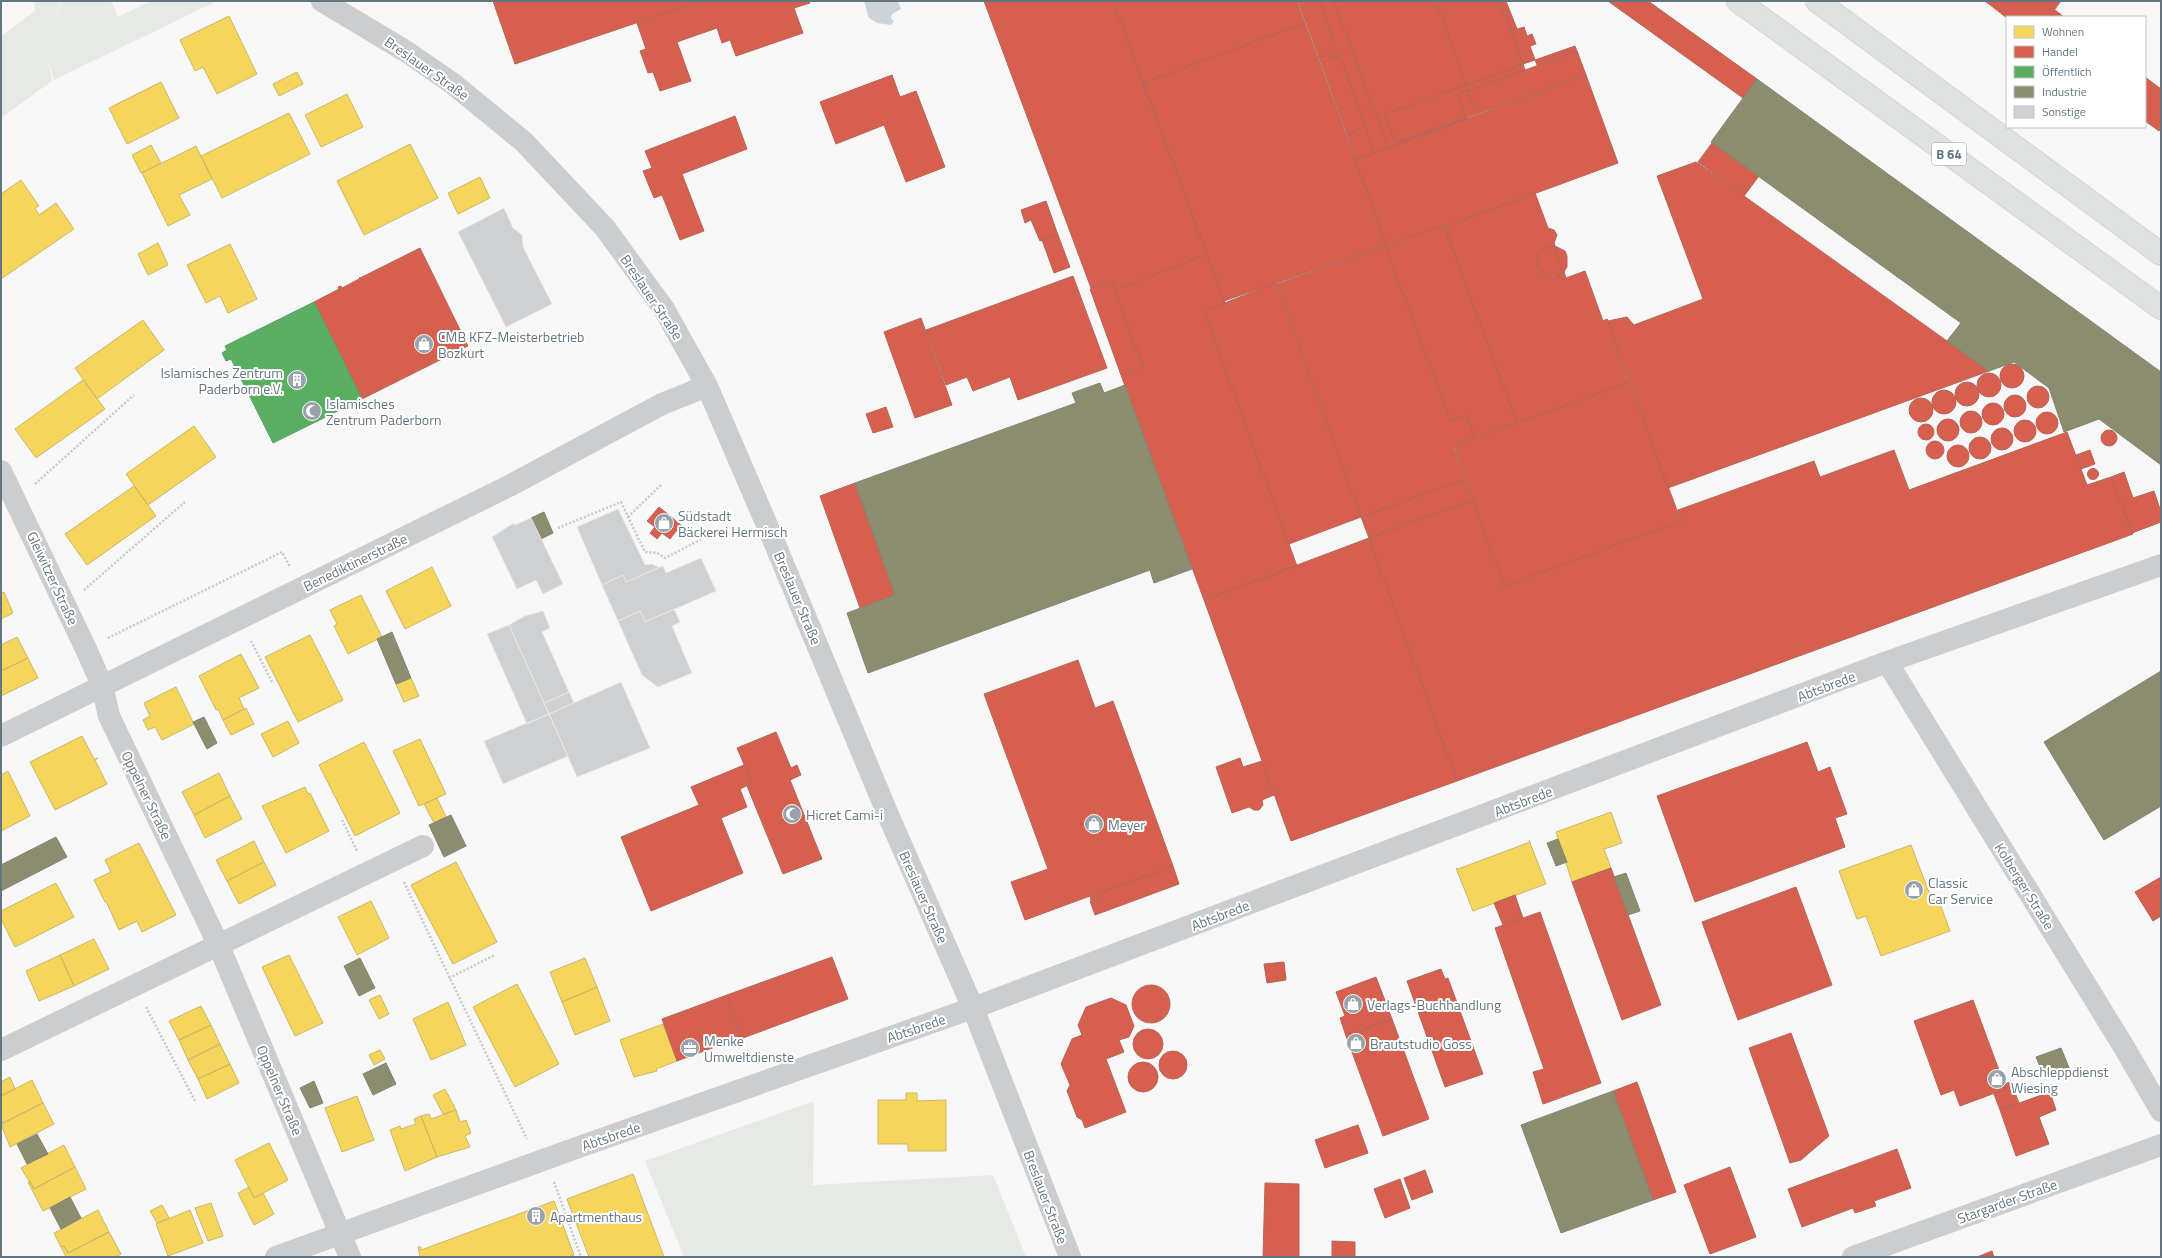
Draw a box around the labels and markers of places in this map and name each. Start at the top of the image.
place label: CMB KFZ-Meisterbetrieb Bozkurt [438,326,584,363]
shop icon: CMB KFZ-Meisterbetrieb Bozkurt [413,333,435,355]
place label: Islamisches Zentrum Paderborn e.V. [160,362,283,399]
building icon: Islamisches Zentrum Paderborn e.V. [286,369,308,391]
place label: Islamisches Zentrum Paderborn [326,393,442,430]
mosque icon: Islamisches Zentrum Paderborn [301,400,323,422]
place label: Südstadt Bäckerei Hermisch [678,505,787,542]
shop icon: Südstadt Bäckerei Hermisch [653,512,675,534]
mosque icon: Hicret Cami-i [781,803,803,825]
place label: Hicret Cami-i [806,804,883,825]
shop icon: Meyer [1083,813,1105,835]
place label: Meyer [1108,814,1145,835]
place label: Classic Car Service [1928,872,1993,909]
shop icon: Classic Car Service [1903,879,1925,901]
shop icon: Verlags-Buchhandlung [1342,993,1364,1015]
place label: Verlags-Buchhandlung [1367,994,1501,1015]
place label: Menke Umweltdienste [704,1030,794,1067]
shop icon: Brautstudio Goss [1345,1032,1367,1054]
place label: Brautstudio Goss [1370,1033,1472,1054]
office icon: Menke Umweltdienste [679,1037,701,1059]
place label: Abschleppdienst Wiesing [2011,1061,2108,1098]
shop icon: Abschleppdienst Wiesing [1986,1068,2008,1090]
building icon: Apartmenthaus [525,1205,547,1227]
place label: Apartmenthaus [550,1206,642,1227]

